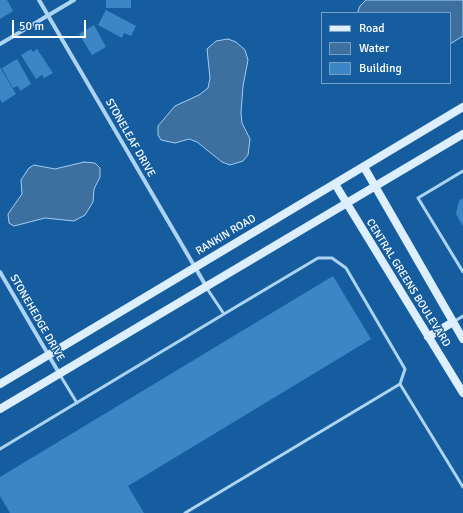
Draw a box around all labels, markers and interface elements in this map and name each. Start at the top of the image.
scale bar [14,12,88,38]
legend [321,12,451,84]
text: 50 m [19,19,44,34]
text: Road [359,21,385,36]
text: Water [359,41,389,56]
text: Building [359,61,402,76]
street label: STONELEAF DRIVE [102,97,158,179]
street label: RANKIN ROAD [194,212,258,258]
street label: CENTRAL GREENS BOULEVARD [363,217,453,349]
street label: STONEHEDGE DRIVE [7,272,67,364]

